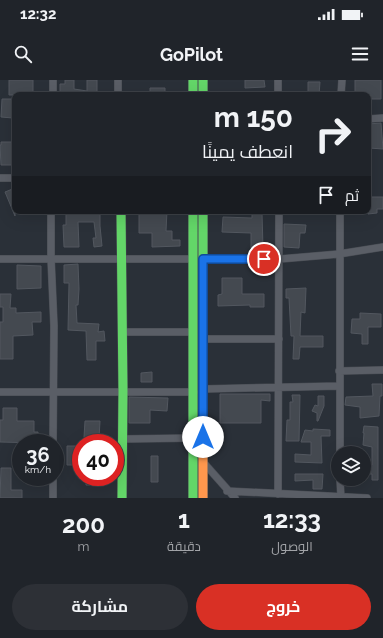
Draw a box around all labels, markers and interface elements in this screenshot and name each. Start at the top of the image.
text: 12:32 [20,5,56,23]
icon: search [12,43,34,65]
icon: menu [349,43,371,65]
text: GoPilot [160,44,223,65]
text: 150 m [214,101,293,134]
icon: right [307,108,359,160]
text: انعطف يمينًا [202,141,293,162]
icon: arrive [315,184,337,206]
text: ثم [345,187,359,205]
pin [247,242,281,276]
icon: arrive [253,248,275,270]
position arrow [182,416,224,458]
speed limit sign: 40 [72,434,124,486]
text: 36 [26,443,50,467]
map controls [331,446,371,486]
button: layers [331,446,371,486]
text: km/h [25,464,51,475]
text: 1 [178,505,190,534]
text: 12:33 [263,505,321,534]
text: 200 [62,510,105,539]
text: m [78,539,90,554]
text: دقيقة [167,539,201,554]
text: الوصول [271,539,313,554]
button: مشاركة [12,584,188,630]
button: خروج [196,584,371,630]

